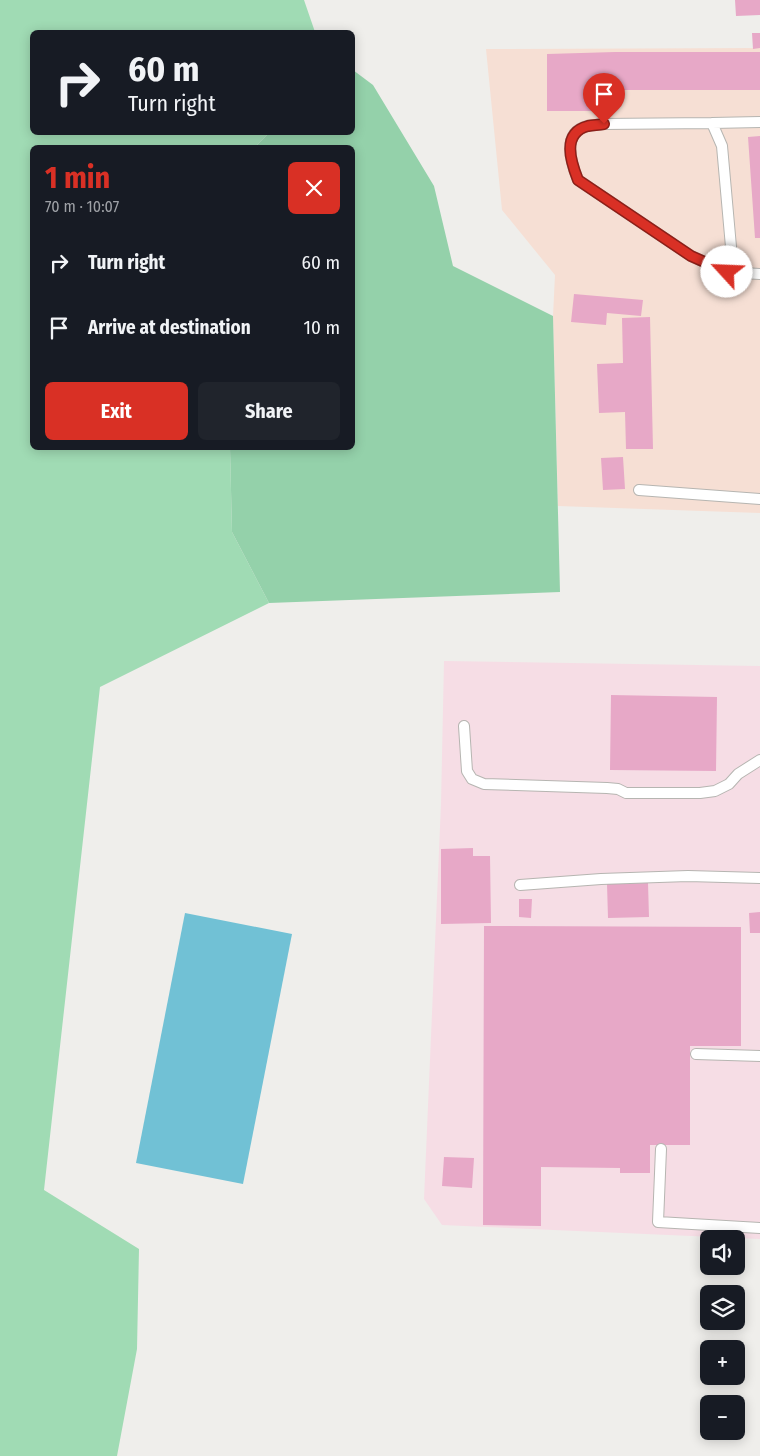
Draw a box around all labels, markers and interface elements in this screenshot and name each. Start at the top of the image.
text: 60 m [128,48,199,90]
icon: right [45,50,110,115]
pin [583,73,625,124]
icon: arrive [590,80,618,108]
text: Turn right [128,90,216,117]
text: 1 min [45,160,110,196]
button: close [288,162,340,214]
text: 70 m · 10:07 [45,197,119,216]
position arrow [700,245,752,297]
icon: right [45,249,73,277]
text: Turn right [88,251,165,274]
text: 60 m [302,251,340,274]
icon: arrive [45,314,73,342]
text: Arrive at destination [88,316,251,339]
text: 10 m [304,316,340,339]
button: Exit [45,382,188,440]
button: Share [198,382,340,440]
map controls [700,1230,745,1440]
button: sound [700,1230,745,1275]
button: layers [700,1285,745,1330]
button: + [700,1340,745,1385]
button: − [700,1395,745,1440]

